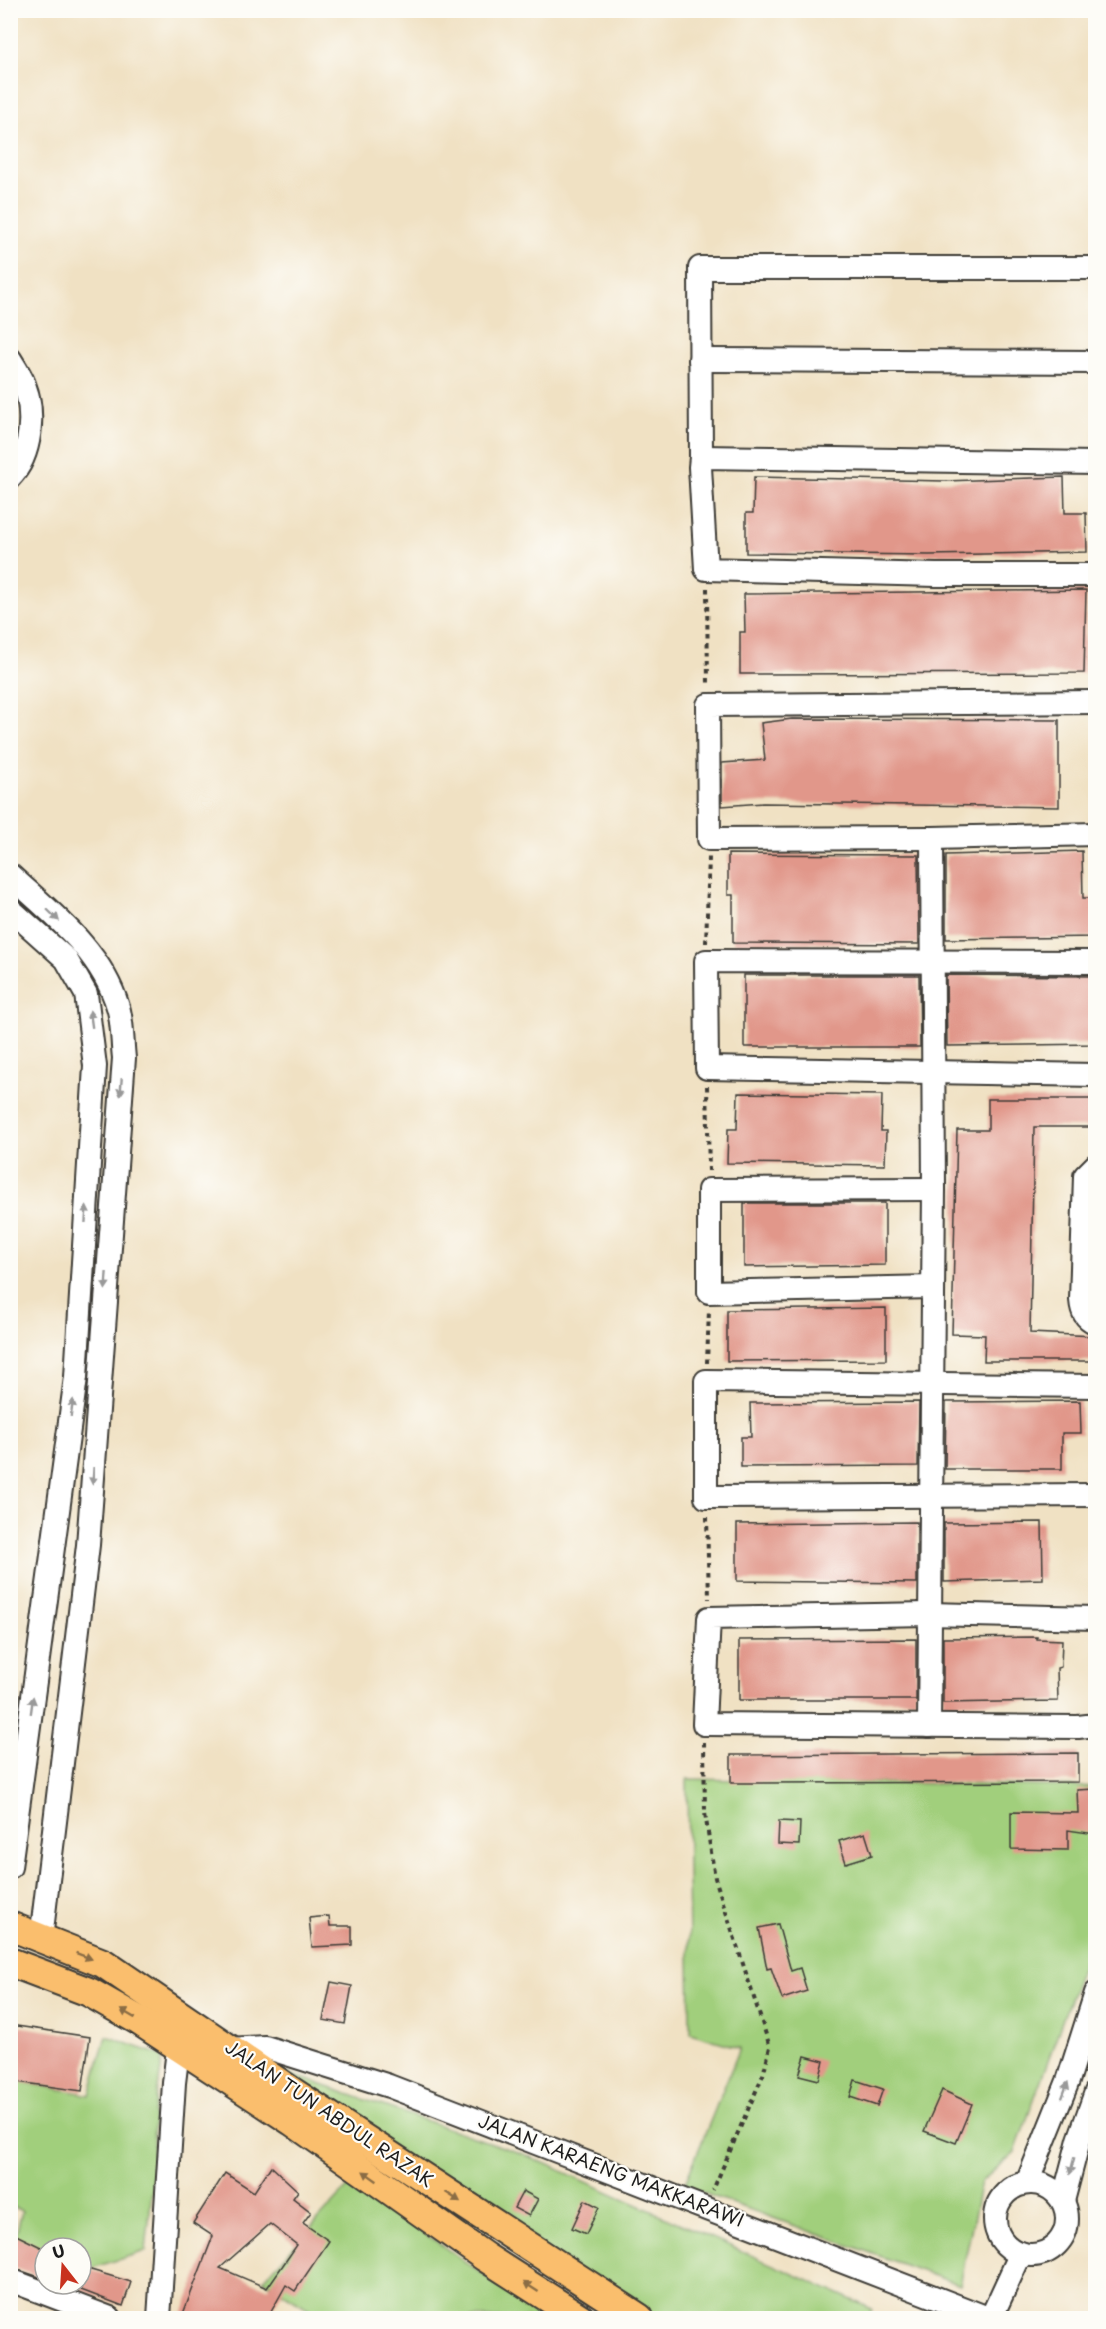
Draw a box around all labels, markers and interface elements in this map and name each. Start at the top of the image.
one-way arrow [46,908,61,922]
one-way arrow [86,1009,95,1028]
one-way arrow [117,1077,126,1096]
one-way arrow [81,1204,90,1223]
one-way arrow [101,1272,111,1291]
one-way arrow [67,1398,76,1417]
one-way arrow [88,1466,98,1485]
one-way arrow [27,1696,37,1715]
one-way arrow [75,1951,93,1961]
one-way arrow [119,2009,136,2019]
street label: JALAN TUN ABDUL RAZAK [220,2033,439,2193]
one-way arrow [1060,2081,1070,2099]
street label: JALAN KARAENG MAKKARAWI [475,2106,748,2233]
one-way arrow [1067,2158,1076,2176]
one-way arrow [363,2170,379,2182]
one-way arrow [445,2191,461,2203]
north arrow [33,2236,93,2296]
text: U [49,2237,68,2264]
one-way arrow [523,2281,539,2292]

